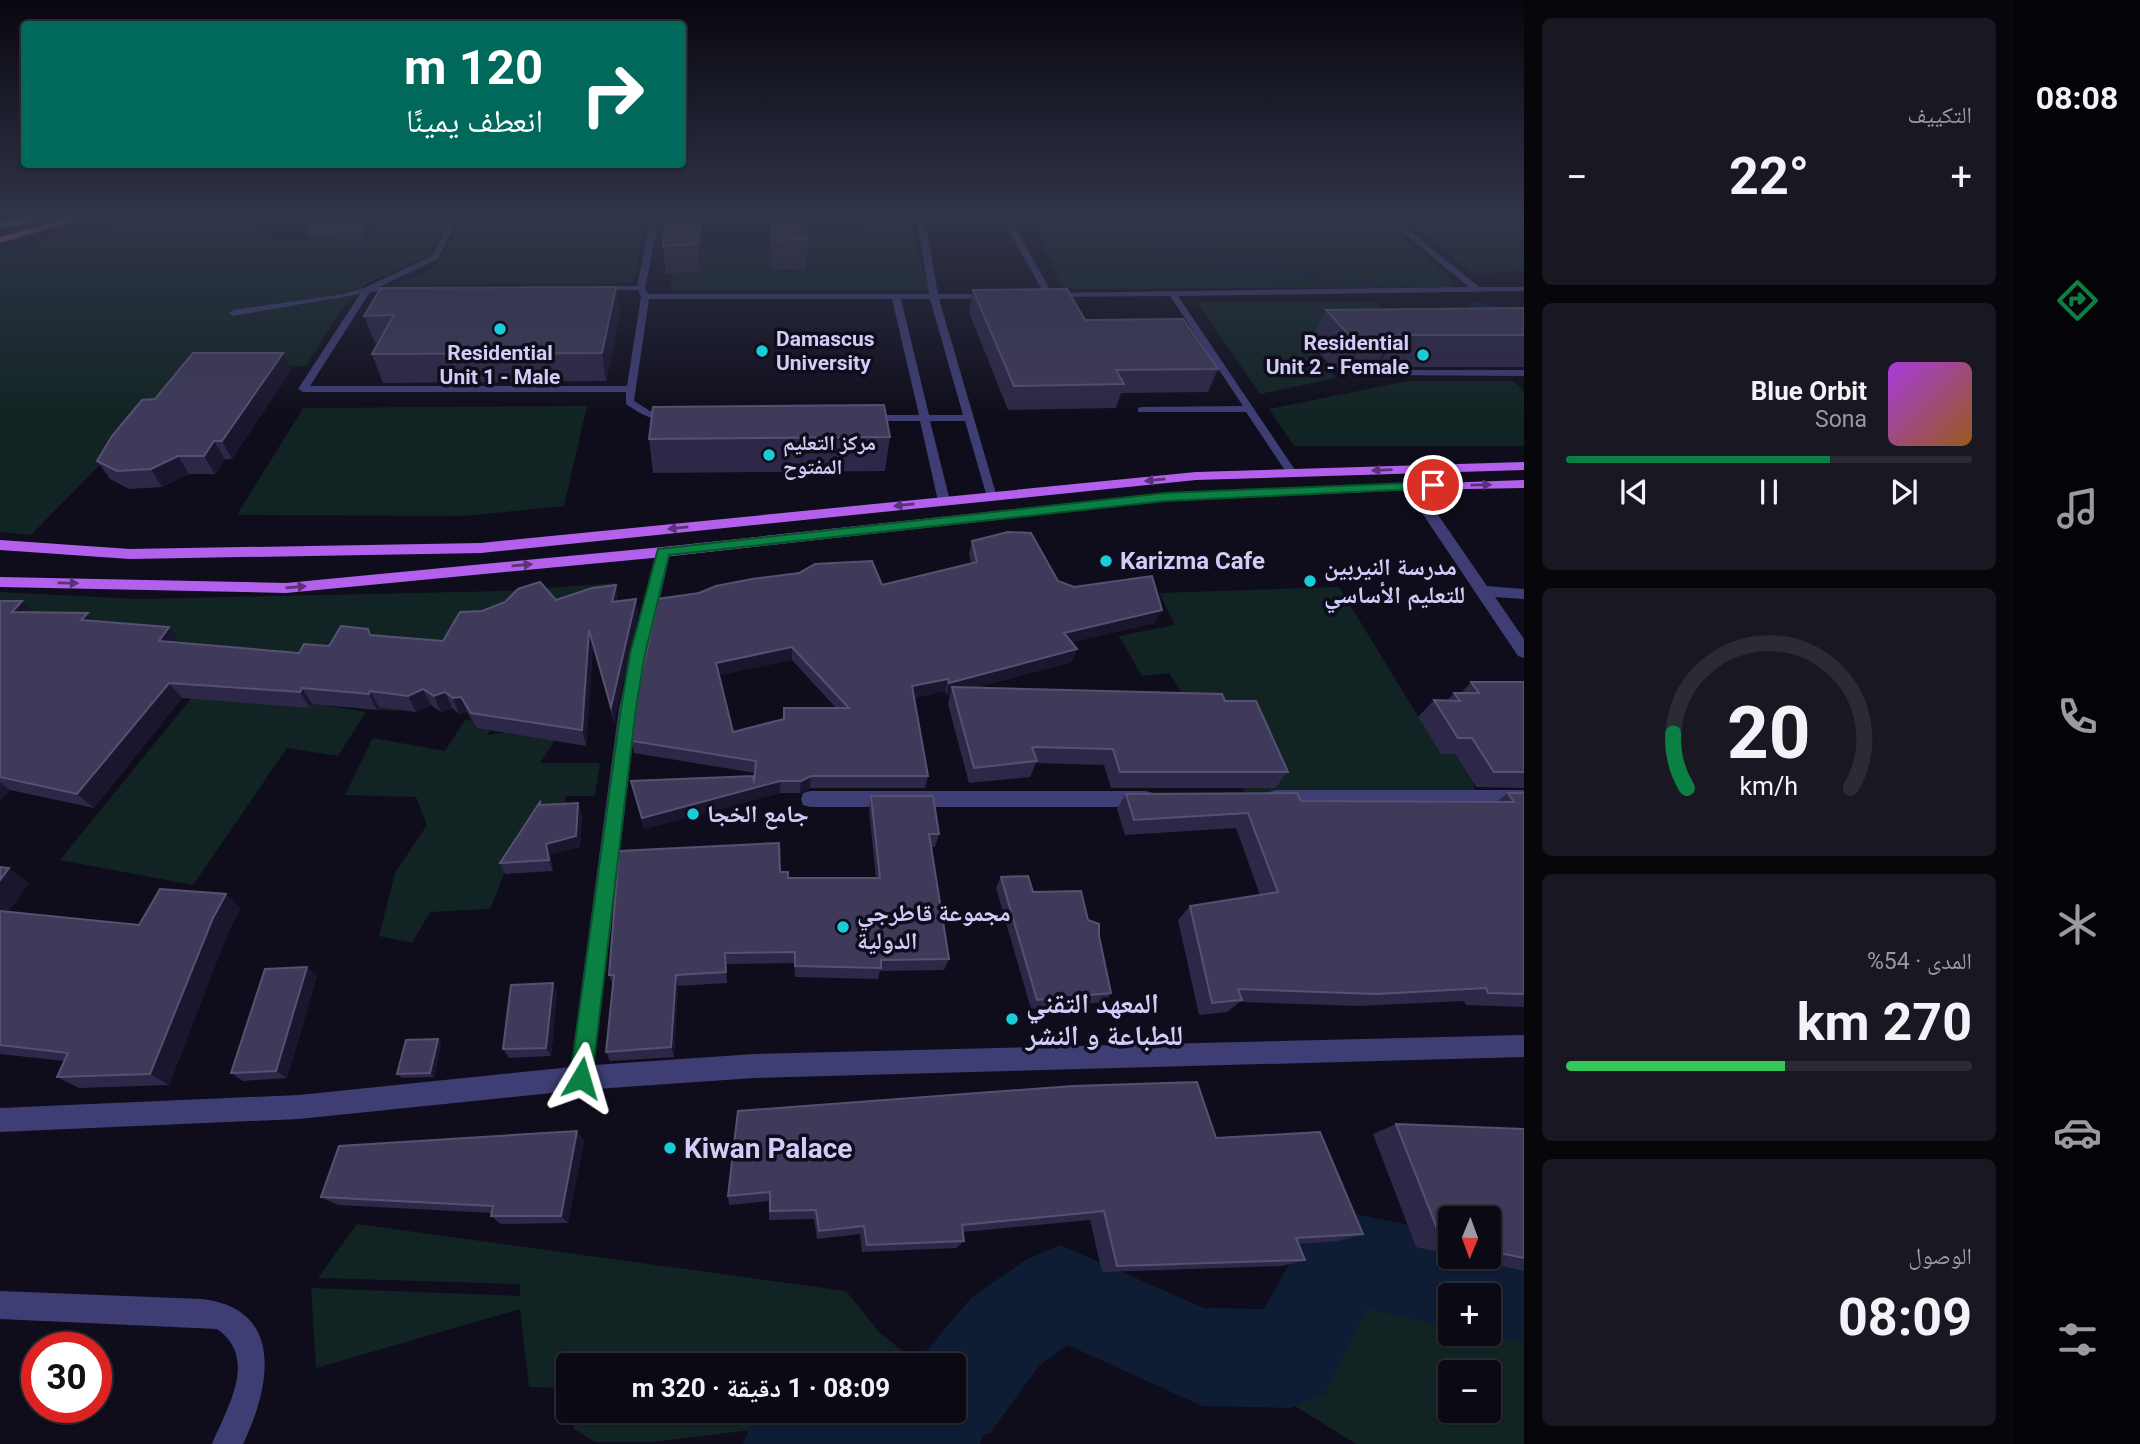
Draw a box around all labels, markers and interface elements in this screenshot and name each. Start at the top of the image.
text: 120 m [404,39,543,96]
icon: right [567,49,658,140]
text: 08:08 [2036,79,2118,117]
text: انعطف يمينًا [406,102,543,140]
text: التكييف [1907,102,1972,129]
text: 22° [1729,146,1809,207]
text: − [1566,155,1588,199]
text: + [1950,155,1972,199]
icon: directions [2053,276,2102,325]
marker: Residential Unit 1 - Male [492,321,508,337]
place label: Damascus University [776,327,875,375]
place label: Residential Unit 2 - Female [1266,331,1409,379]
place label: Residential Unit 1 - Male [440,341,560,389]
marker: Damascus University [754,343,770,359]
marker: Residential Unit 2 - Female [1415,347,1431,363]
text: Blue Orbit [1751,376,1867,406]
text: Sona [1815,406,1867,433]
place label: مركز التعليم المفتوح [783,431,876,480]
marker: مركز التعليم المفتوح [761,447,777,463]
pin [1403,455,1463,515]
one-way arrow [1371,464,1393,476]
icon: arrive [1414,466,1452,504]
icon: previous [1615,473,1653,511]
icon: pause [1750,473,1788,511]
icon: next [1885,473,1923,511]
one-way arrow [1144,475,1166,486]
one-way arrow [1470,479,1492,491]
icon: music [2053,484,2102,533]
one-way arrow [893,500,915,511]
one-way arrow [667,523,689,534]
place label: Karizma Cafe [1120,547,1265,575]
marker: Karizma Cafe [1098,553,1114,569]
place label: مدرسة النيربين للتعليم الأساسي [1324,553,1465,614]
one-way arrow [511,559,533,570]
marker: مدرسة النيربين للتعليم الأساسي [1302,573,1318,589]
one-way arrow [57,577,79,589]
one-way arrow [285,581,307,592]
text: 20 [1727,690,1811,776]
icon: phone [2053,692,2102,741]
text: km/h [1740,772,1798,801]
place label: جامع الخجا [707,800,809,830]
marker: جامع الخجا [685,806,701,822]
place label: مجموعة قاطرجي الدولية [857,899,1011,955]
icon: climate [2053,900,2102,949]
marker: مجموعة قاطرجي الدولية [835,919,851,935]
text: المدى · 54% [1867,948,1972,975]
place label: المعهد التقني للطباعة و النشر [1025,987,1183,1052]
text: 270 km [1797,992,1972,1053]
marker: المعهد التقني للطباعة و النشر [1004,1011,1020,1027]
position arrow [544,1041,618,1115]
icon: car [2053,1108,2102,1157]
place label: Kiwan Palace [684,1132,852,1165]
marker: Kiwan Palace [662,1140,678,1156]
north arrow [1438,1206,1502,1269]
map controls [1438,1206,1501,1423]
text: الوصول [1908,1243,1972,1270]
button: + [1438,1283,1501,1346]
text: 08:09 [1838,1287,1972,1348]
icon: filters [2053,1315,2102,1364]
speed limit sign: 30 [21,1332,112,1423]
button: − [1438,1360,1501,1423]
text: 08:09 · 1 دقيقة · 320 m [632,1373,890,1403]

